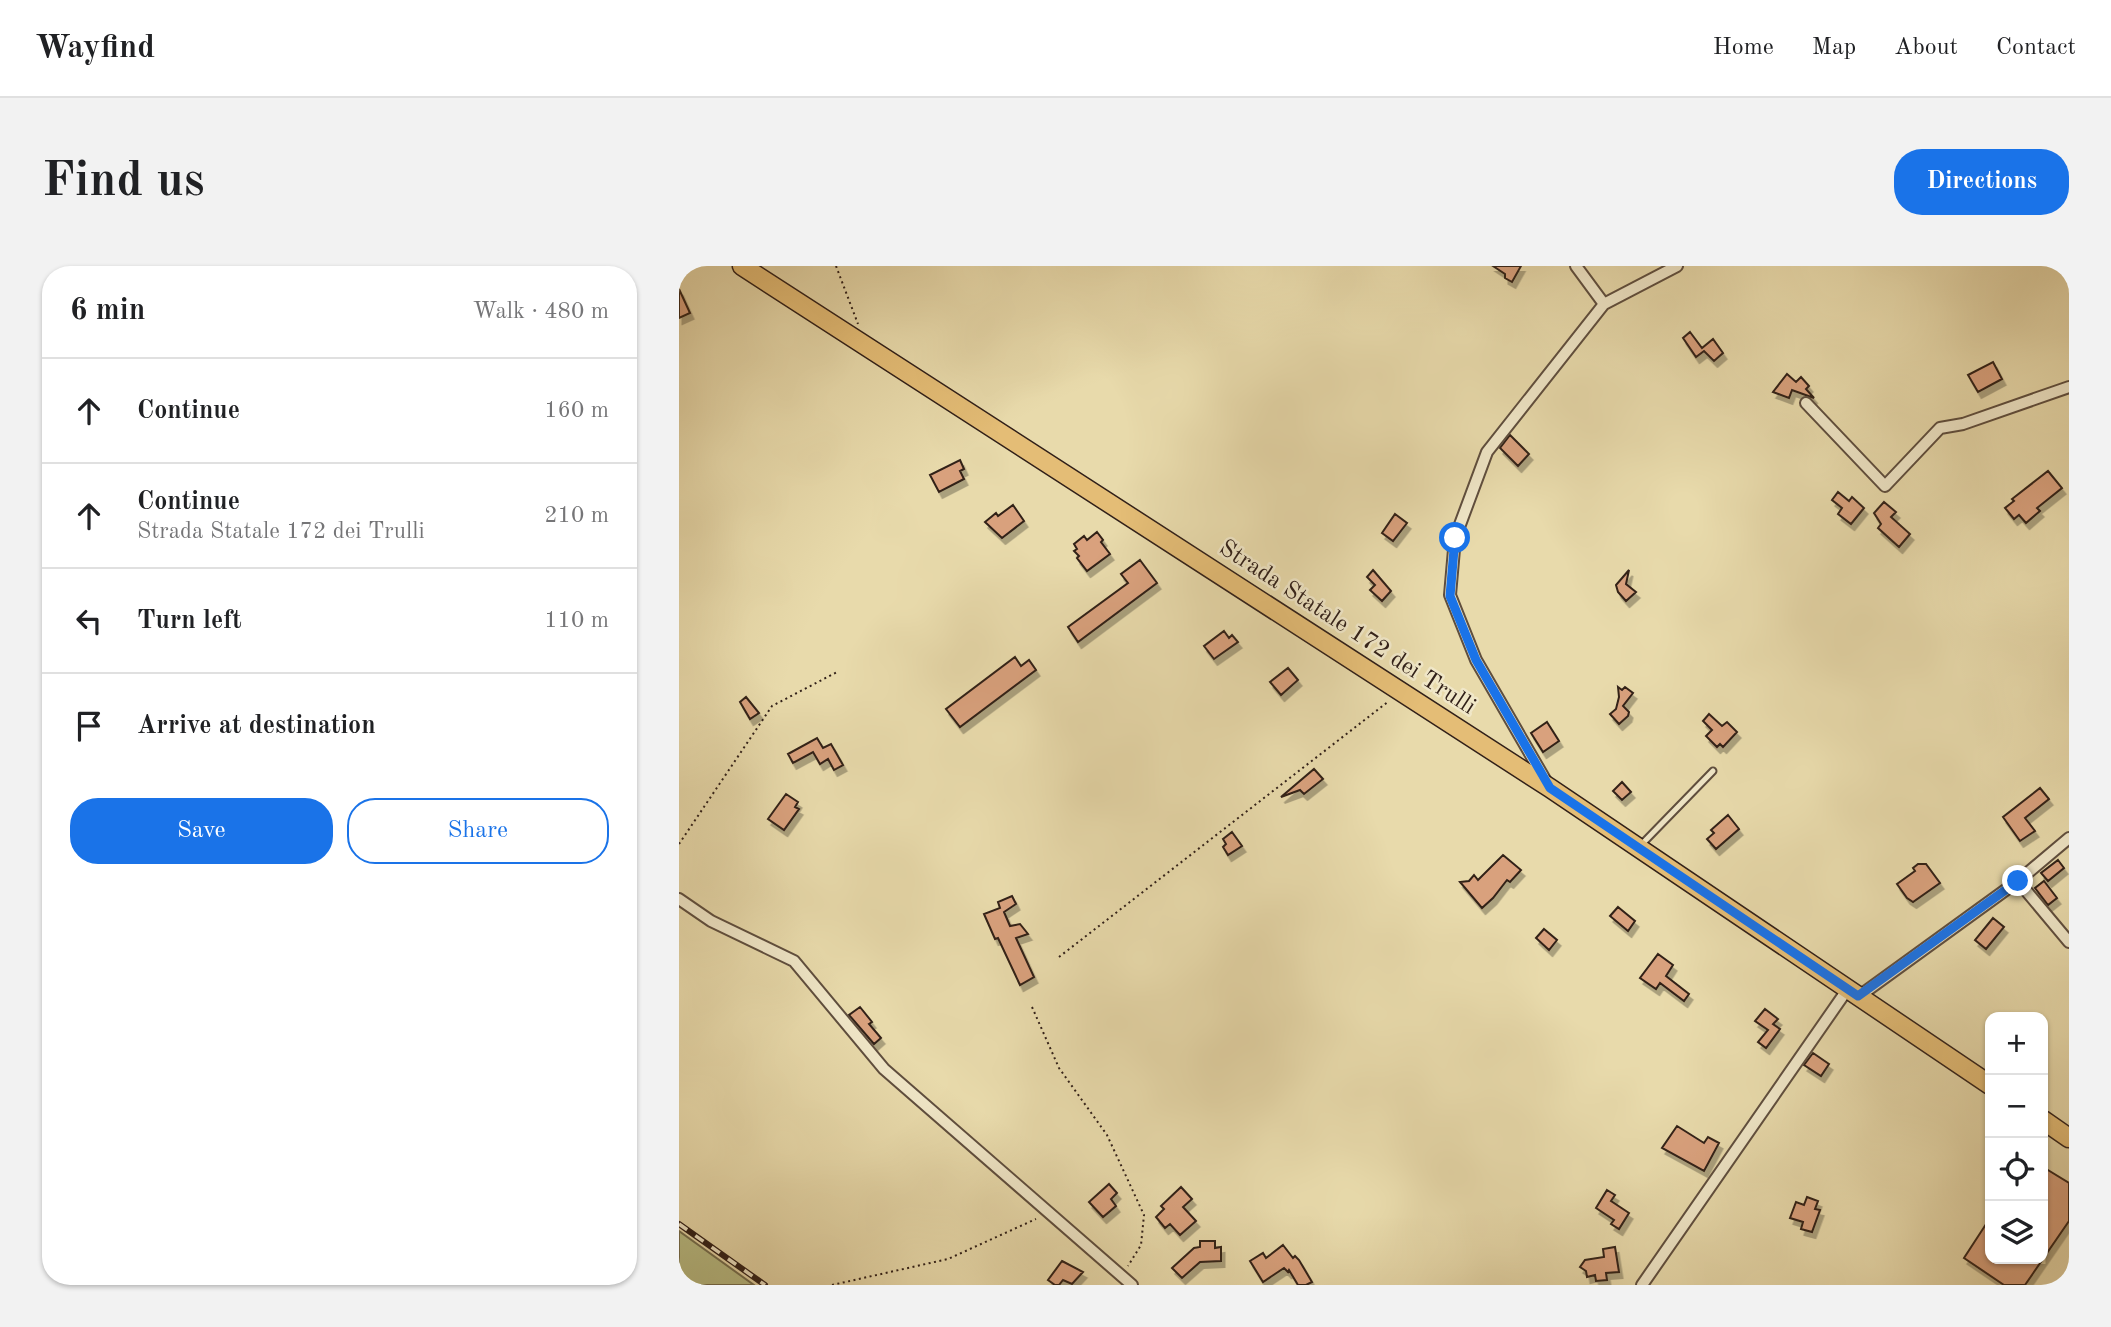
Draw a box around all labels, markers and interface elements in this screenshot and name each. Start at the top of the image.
text: Wayfind [35,32,155,65]
text: Home [1713,36,1774,60]
text: Map [1812,36,1856,60]
text: About [1894,36,1958,60]
text: Contact [1996,36,2076,60]
button: Directions [1894,149,2069,215]
text: Find us [42,158,205,207]
text: 6 min [70,296,145,326]
text: Walk · 480 m [473,300,609,323]
icon: ahead [70,392,108,430]
text: Continue [137,398,240,424]
text: 160 m [544,399,609,422]
text: Continue [137,489,240,515]
icon: ahead [70,497,108,535]
text: 210 m [544,504,609,527]
text: Strada Statale 172 dei Trulli [137,520,425,543]
route start [1439,522,1470,553]
street label: Strada Statale 172 dei Trulli [1215,536,1479,720]
icon: left [70,602,108,640]
text: Turn left [137,608,242,634]
text: 110 m [544,609,609,632]
icon: arrive [70,707,108,745]
text: Arrive at destination [137,713,376,739]
button: Save [70,798,333,864]
button: Share [347,798,609,864]
route end [2002,865,2033,896]
map controls [1985,1012,2048,1264]
button: + [1985,1012,2048,1075]
button: − [1985,1075,2048,1138]
button: locate [1985,1138,2048,1201]
button: layers [1985,1201,2048,1264]

